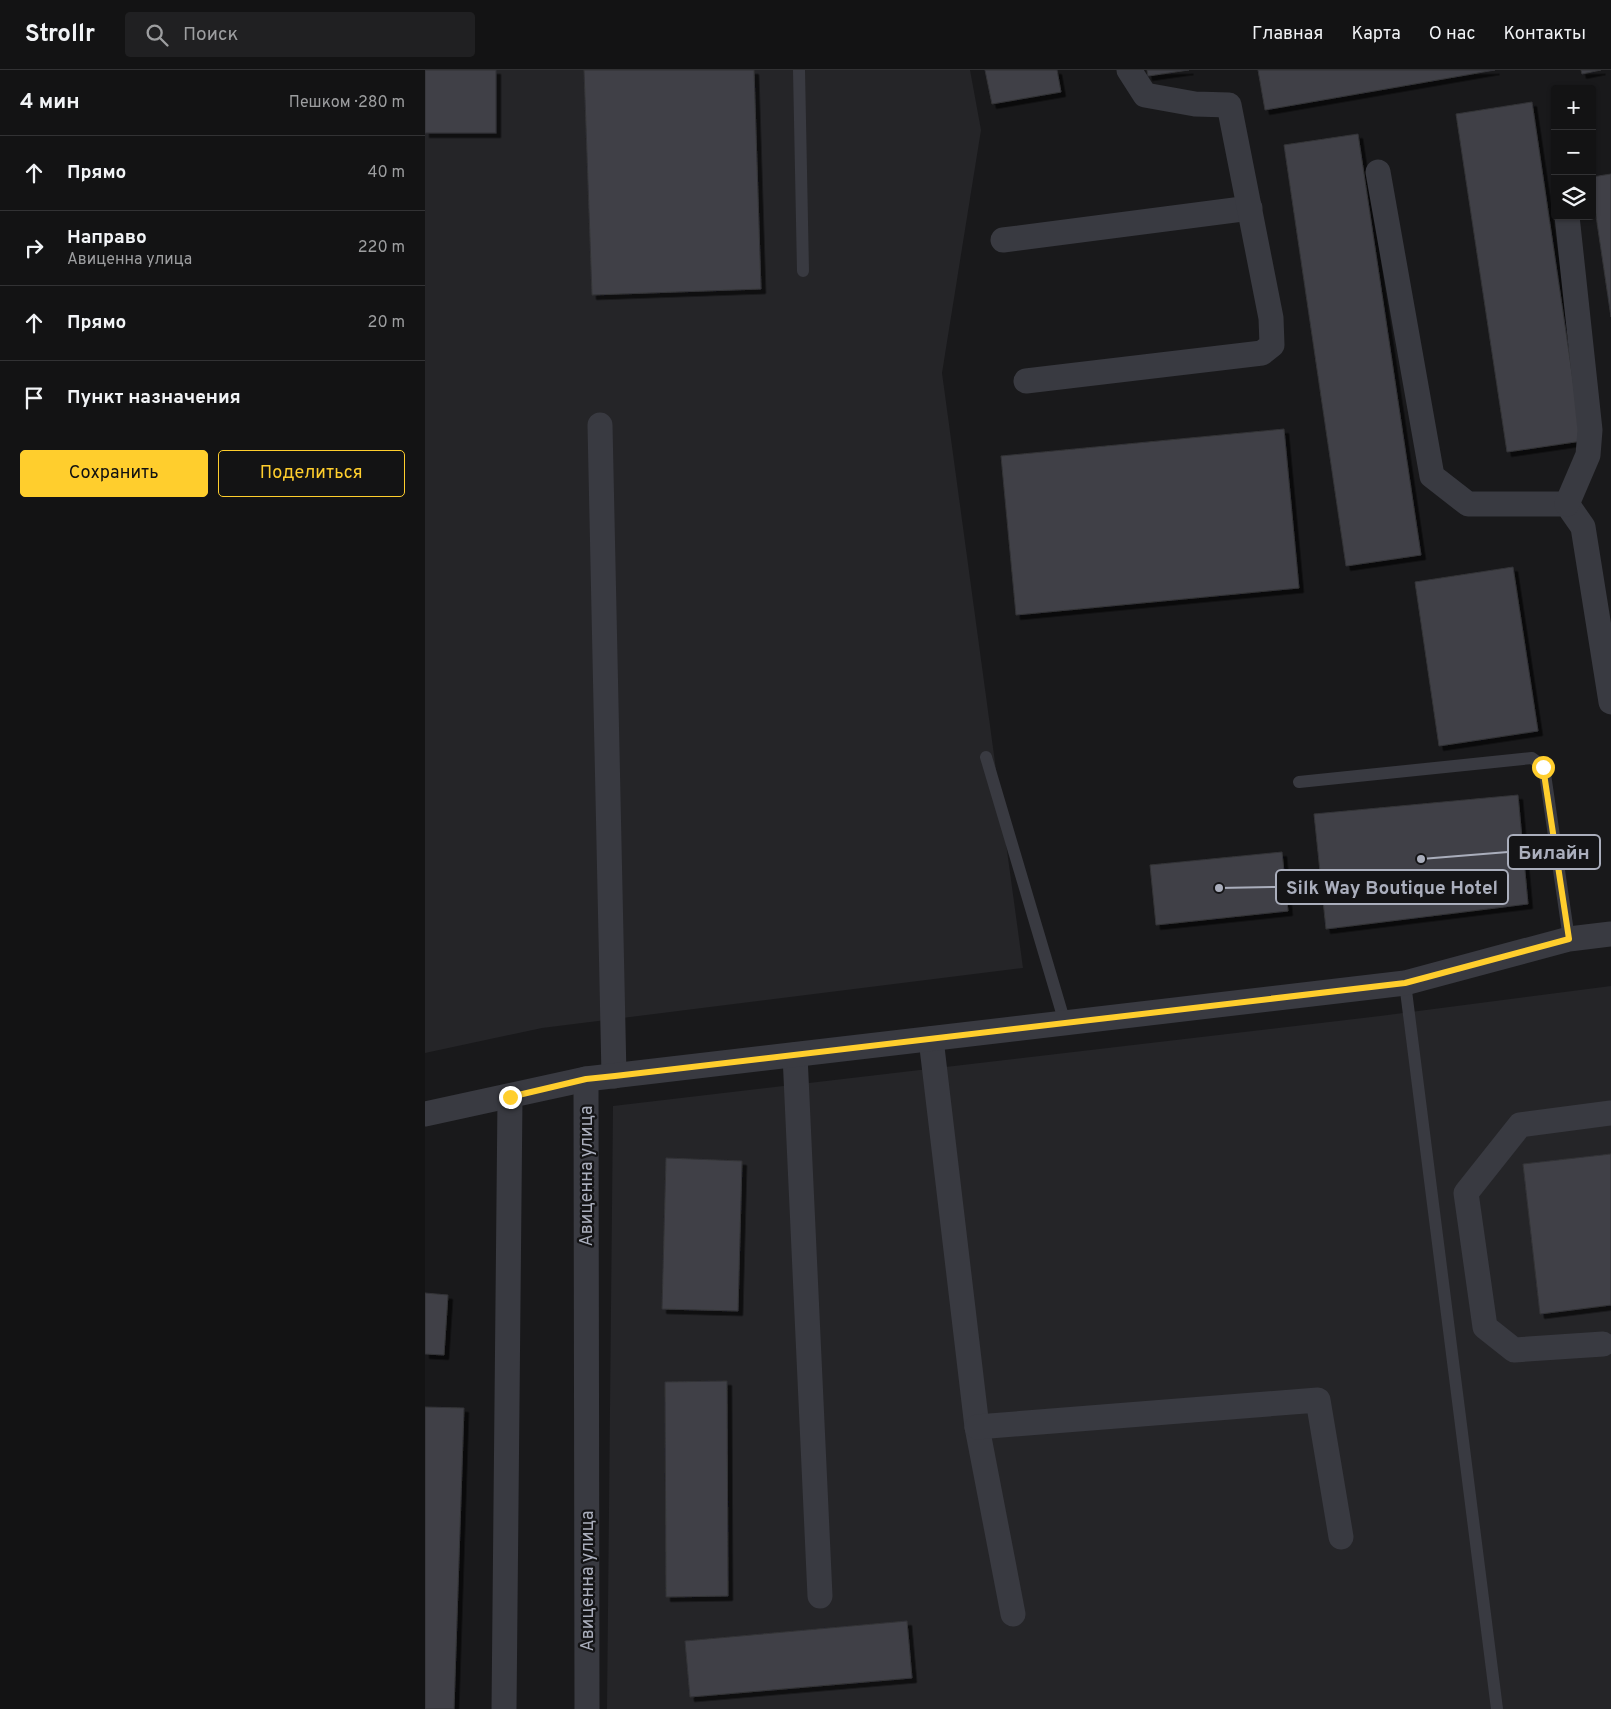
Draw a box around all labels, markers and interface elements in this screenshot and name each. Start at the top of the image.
search box [125,12,475,57]
text: Strollr [25,20,95,50]
icon: search [143,21,171,49]
text: Поиск [183,23,238,47]
text: Главная [1252,23,1323,46]
text: Карта [1351,23,1401,46]
text: О нас [1429,23,1475,46]
text: Контакты [1503,23,1586,46]
map controls [1551,85,1596,220]
button: + [1551,85,1596,130]
text: 4 мин [20,89,80,116]
text: Пешком · 280 m [289,93,405,113]
button: − [1551,130,1596,175]
icon: ahead [20,159,48,187]
text: Прямо [67,161,126,185]
text: 40 m [367,163,405,183]
button: layers [1551,175,1596,220]
text: Направо [67,226,147,250]
icon: right [20,234,48,262]
text: 220 m [358,238,405,258]
text: Авиценна улица [67,250,192,270]
icon: ahead [20,309,48,337]
text: Прямо [67,311,126,335]
text: 20 m [368,313,405,333]
icon: arrive [20,384,48,412]
text: Пункт назначения [67,386,241,410]
button: Сохранить [20,450,208,497]
button: Поделиться [218,450,405,497]
route start [1532,756,1555,779]
callout: Билайн [1508,835,1600,869]
text: Билайн [1518,842,1590,866]
callout: Silk Way Boutique Hotel [1276,870,1508,904]
text: Silk Way Boutique Hotel [1286,877,1498,901]
route end [499,1086,522,1109]
street label: Авиценна улица [576,1106,599,1246]
street label: Авиценна улица [577,1511,600,1651]

